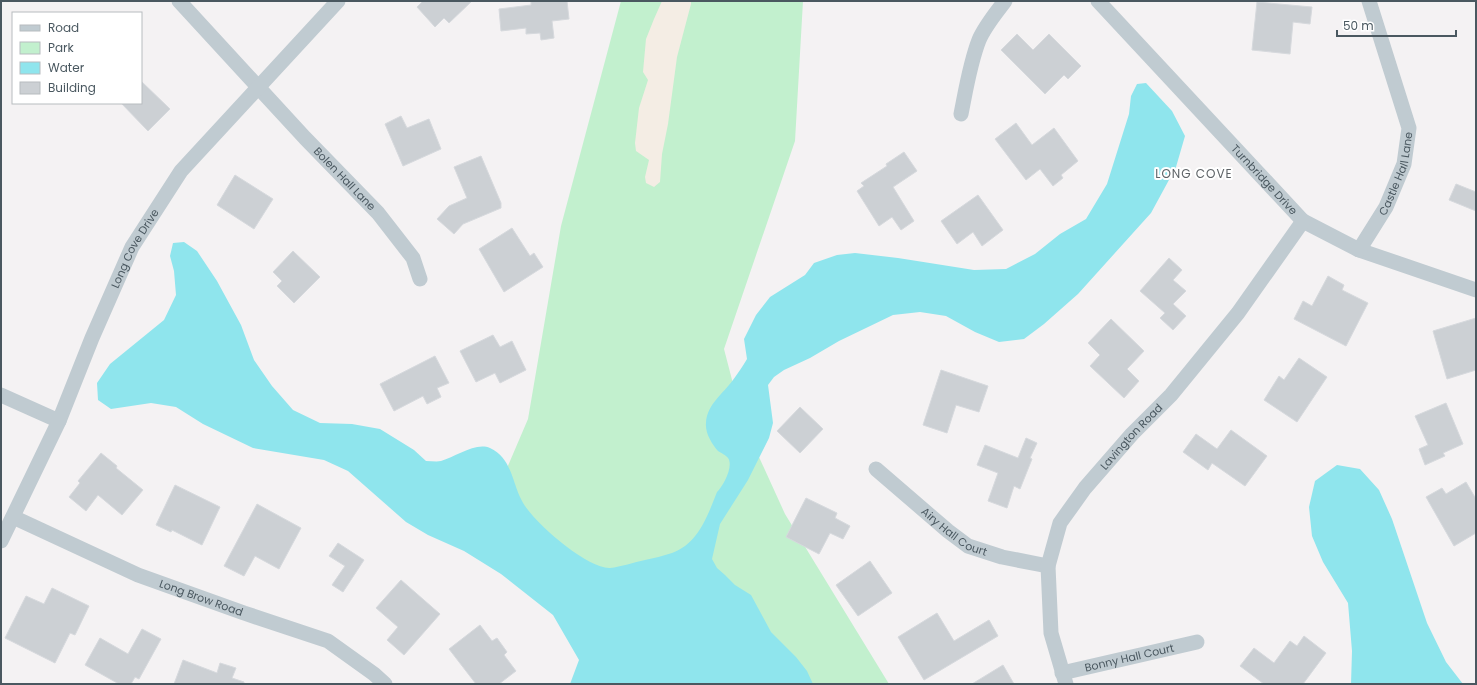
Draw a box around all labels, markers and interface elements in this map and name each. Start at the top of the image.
legend [12,12,142,104]
scale bar [1337,12,1456,38]
text: 50 m [1343,17,1374,34]
text: Road [48,19,79,36]
text: Park [48,39,75,56]
text: Water [48,59,85,76]
text: Building [48,79,96,96]
street label: Castle Hall Lane [1375,131,1416,219]
street label: Turnbridge Drive [1228,141,1301,218]
street label: Bolen Hall Lane [310,143,379,214]
district label: LONG COVE [1155,165,1233,182]
street label: Long Cove Drive [107,205,163,291]
street label: Lavington Road [1096,400,1166,473]
street label: Airy Hall Court [918,504,989,560]
street label: Long Brow Road [157,575,245,620]
street label: Bonny Hall Court [1083,640,1175,676]

